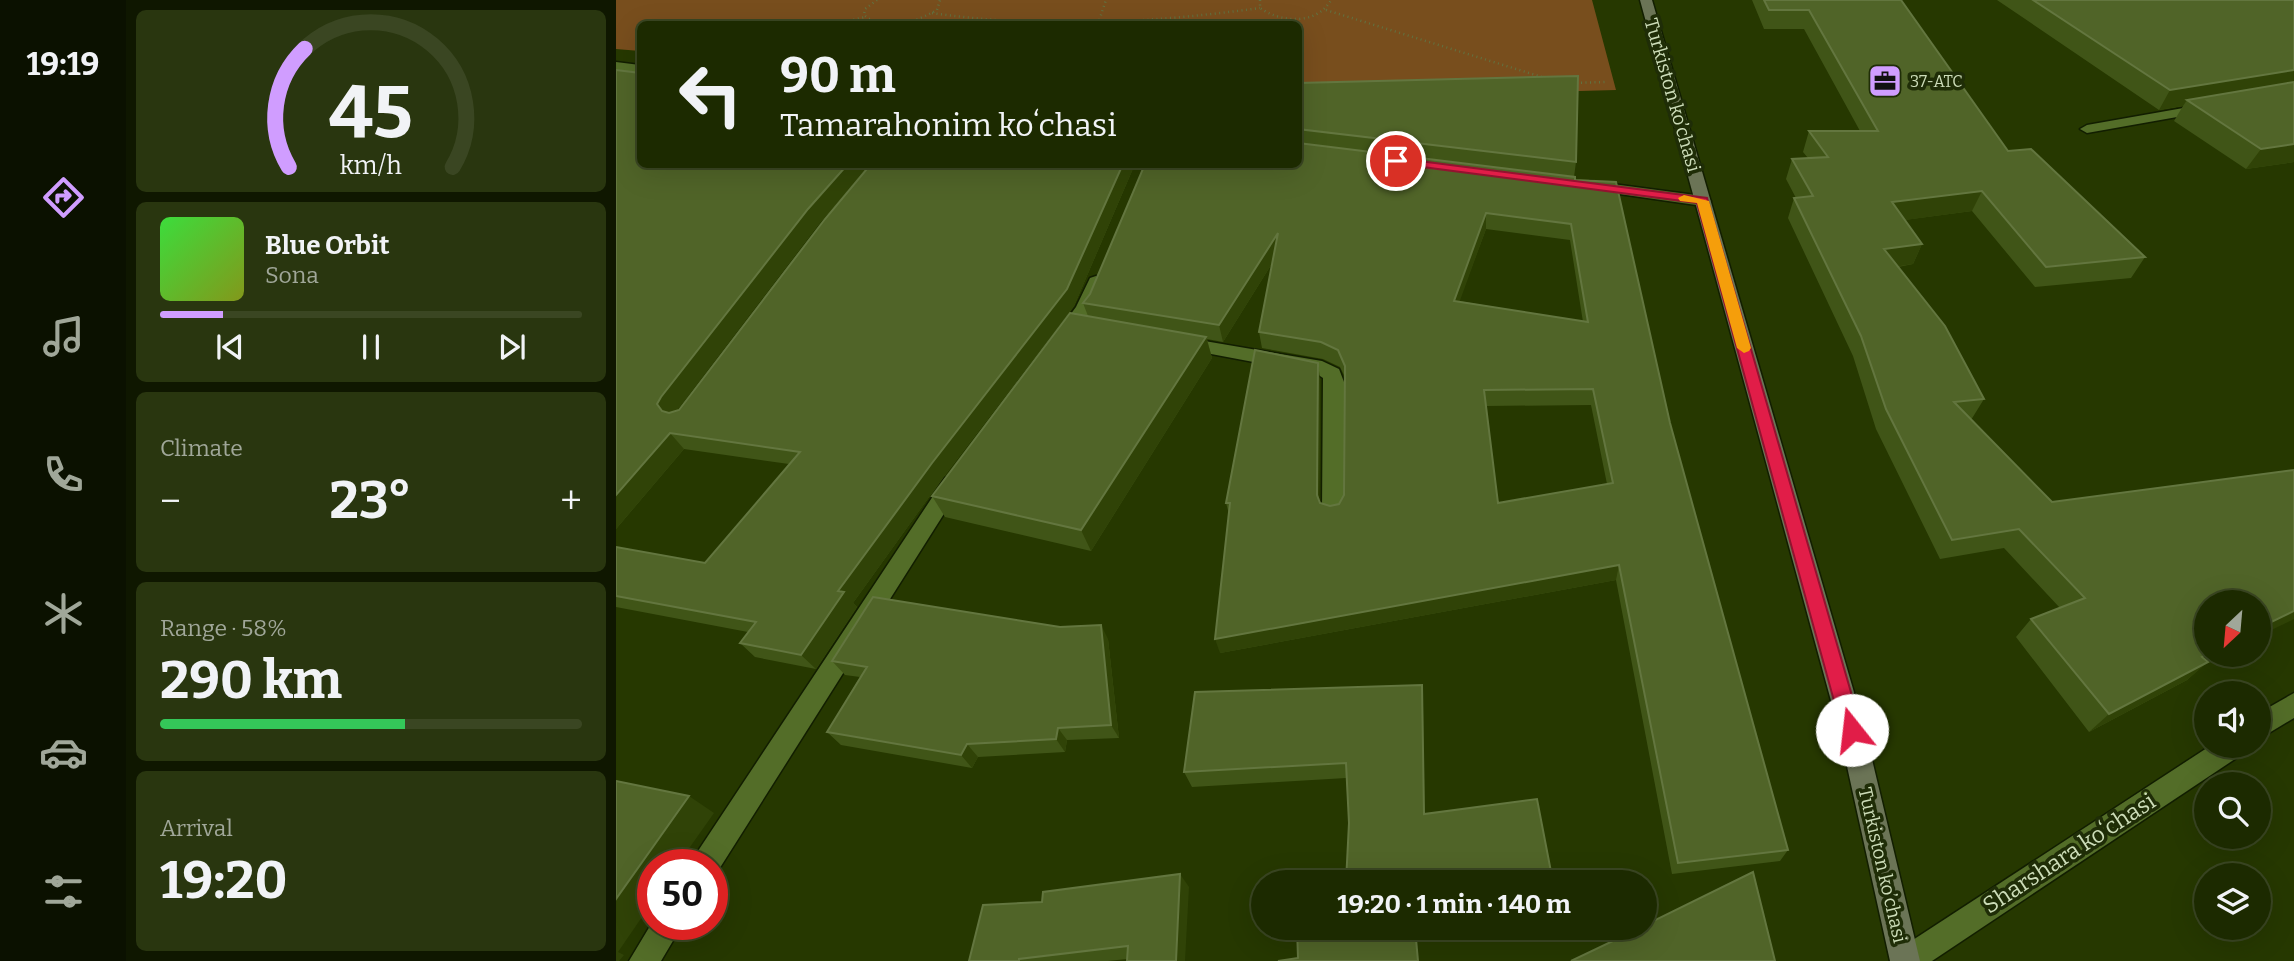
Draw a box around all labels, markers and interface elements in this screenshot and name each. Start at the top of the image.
street label: Turkiston ko’chasi [1640,16,1706,175]
text: 19:19 [27,45,99,83]
text: 90 m [780,46,896,105]
icon: left [665,49,756,140]
office icon: 37-АТС [1866,62,1904,100]
text: 45 [329,69,413,156]
place label: 37-АТС [1910,72,1963,91]
text: Tamarahonim koʻchasi [780,106,1117,144]
pin [1366,131,1426,191]
icon: arrive [1377,142,1415,180]
text: km/h [340,151,402,181]
icon: directions [39,173,88,222]
text: Blue Orbit [265,230,389,261]
text: Sona [265,261,319,289]
icon: music [39,312,88,361]
icon: previous [211,328,249,366]
icon: pause [352,328,390,366]
icon: next [493,328,531,366]
text: Climate [160,434,243,462]
icon: phone [39,450,88,499]
text: 23° [330,469,412,532]
text: − [160,478,181,524]
text: + [560,478,582,524]
icon: climate [39,589,88,638]
north arrow [2194,590,2272,667]
map controls [2194,590,2271,940]
text: Range · 58% [160,614,287,642]
text: 290 km [160,649,342,712]
button: sound [2194,681,2271,758]
position arrow [1815,693,1889,767]
icon: car [39,728,88,777]
button: search [2194,772,2271,849]
street label: Turkiston ko’chasi [1853,785,1912,946]
street label: Sharshara koʻchasi [1977,787,2161,919]
text: Arrival [160,814,233,842]
text: 19:20 [160,849,288,912]
speed limit sign: 50 [637,849,728,940]
button: layers [2194,863,2271,940]
icon: filters [39,867,88,916]
text: 19:20 · 1 min · 140 m [1337,889,1571,920]

